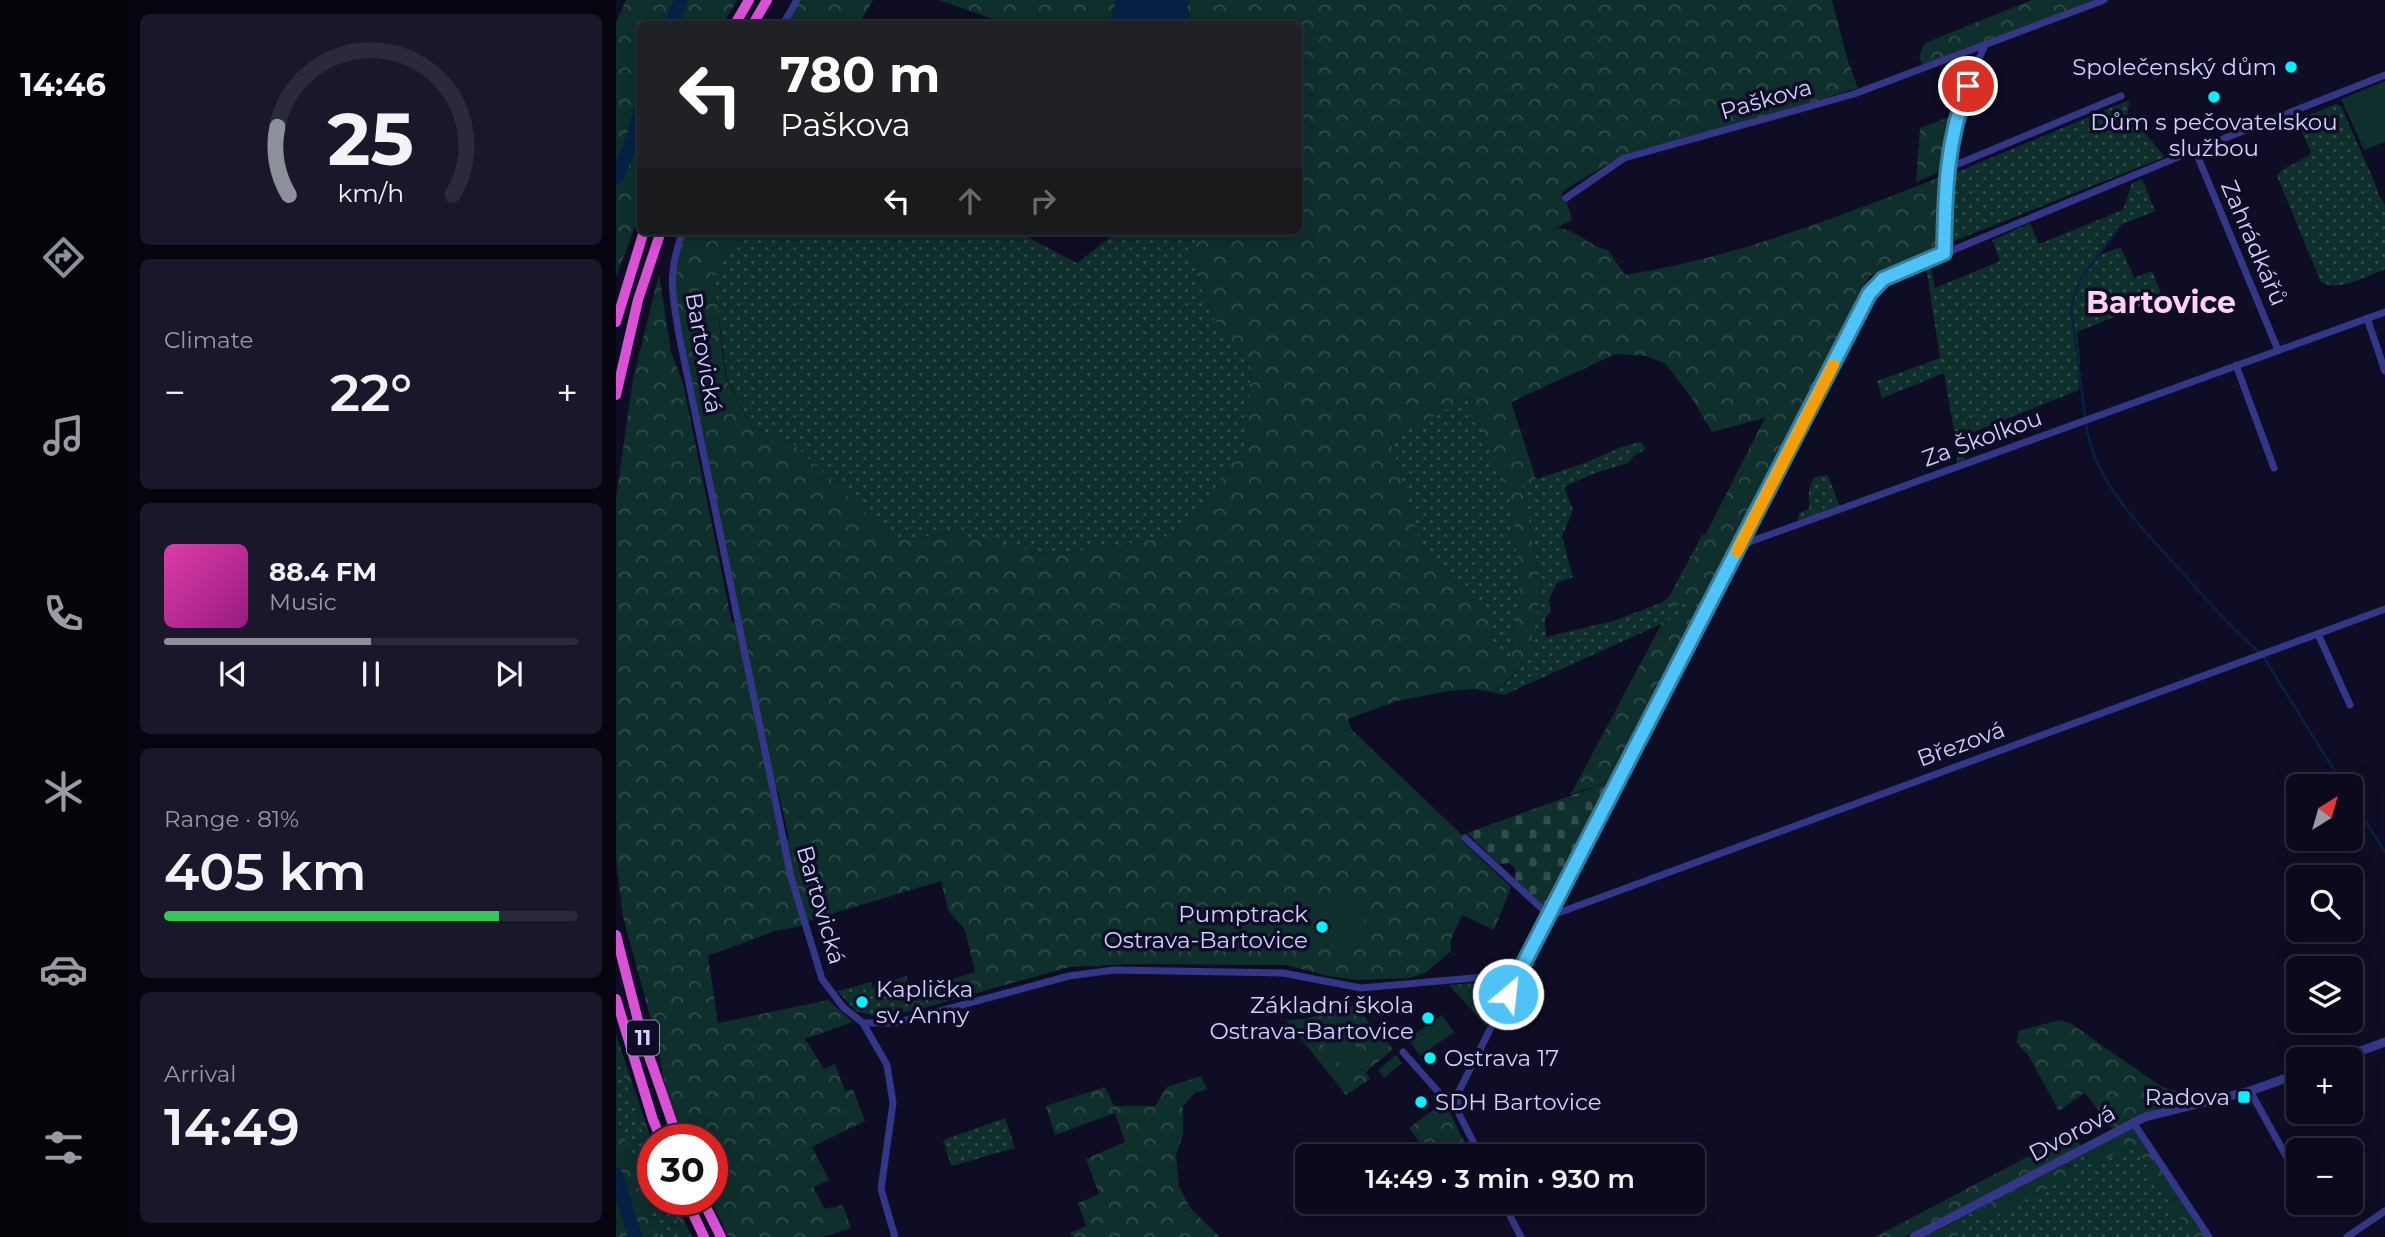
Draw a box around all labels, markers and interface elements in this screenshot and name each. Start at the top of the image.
text: 780 m [780,45,940,104]
icon: left [665,49,756,140]
place label: Společenský dům [2072,53,2277,81]
pin [1938,56,1998,116]
marker: Společenský dům [2283,59,2299,75]
text: 14:46 [20,65,106,104]
icon: arrive [1949,67,1987,105]
street label: Paškova [1717,73,1815,125]
marker: Dům s pečovatelskou službou [2206,89,2222,105]
text: 25 [328,96,414,184]
text: Paškova [780,105,911,144]
place label: Dům s pečovatelskou službou [2090,108,2338,162]
street label: Zahrádkářů [2215,176,2293,310]
text: km/h [338,178,404,208]
icon: left [878,182,916,220]
icon: ahead [951,182,989,220]
icon: right [1024,182,1062,220]
icon: directions [39,233,88,282]
district label: Bartovice [2086,284,2236,321]
street label: Bartovická [680,291,728,415]
text: Climate [164,326,253,354]
text: 22° [330,361,412,424]
text: − [164,369,186,416]
text: + [556,369,578,416]
street label: Za Školkou [1918,403,2046,473]
icon: music [39,411,88,460]
text: 88.4 FM [269,556,377,588]
text: Music [269,588,337,616]
icon: phone [39,589,88,638]
icon: previous [214,655,252,693]
icon: pause [352,655,390,693]
icon: next [490,655,528,693]
street label: Březová [1913,715,2009,773]
icon: climate [39,767,88,816]
north arrow [2286,774,2362,850]
map controls [2286,774,2363,1215]
text: Range · 81% [164,805,299,833]
text: 405 km [164,840,367,903]
street label: Bartovická [791,843,851,967]
button: search [2286,865,2363,942]
place label: Pumptrack Ostrava-Bartovice [1103,900,1308,954]
marker: Pumptrack Ostrava-Bartovice [1314,919,1330,935]
icon: car [39,945,88,994]
button: layers [2286,956,2363,1033]
position arrow [1471,957,1545,1031]
place label: Kaplička sv. Anny [876,975,973,1029]
place label: Základní škola Ostrava-Bartovice [1209,991,1414,1045]
marker: Kaplička sv. Anny [854,994,870,1010]
marker: Základní škola Ostrava-Bartovice [1420,1010,1436,1026]
road number: 11 [627,1020,659,1056]
place label: Ostrava 17 [1444,1044,1559,1072]
button: + [2286,1047,2363,1124]
marker: Ostrava 17 [1422,1050,1438,1066]
text: Arrival [164,1060,237,1088]
place label: Radova [2145,1083,2230,1111]
place label: SDH Bartovice [1435,1088,1602,1116]
marker: Radova [2236,1089,2252,1105]
marker: SDH Bartovice [1413,1094,1429,1110]
text: 14:49 [164,1095,300,1158]
street label: Dvorová [2024,1099,2120,1167]
icon: filters [39,1123,88,1172]
speed limit sign: 30 [637,1124,728,1215]
button: − [2286,1138,2363,1215]
text: 14:49 · 3 min · 930 m [1365,1163,1635,1195]

